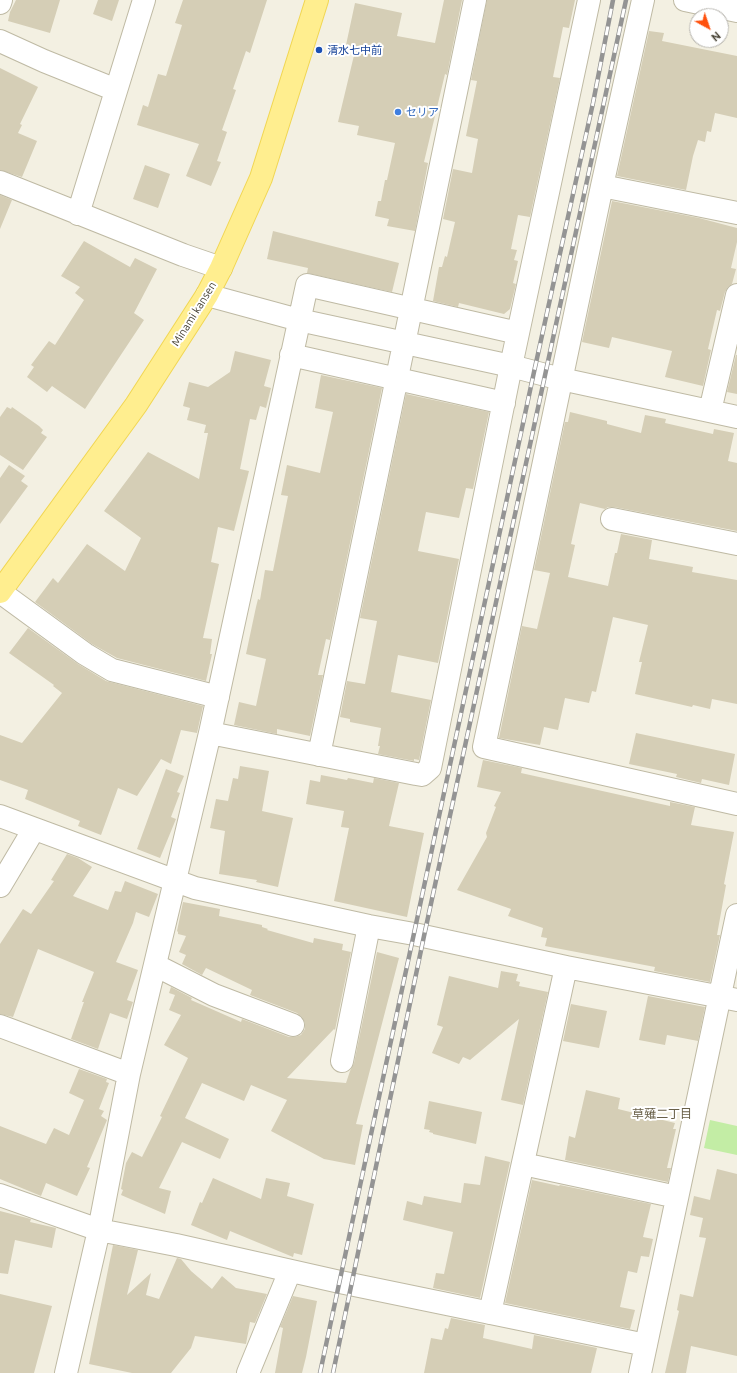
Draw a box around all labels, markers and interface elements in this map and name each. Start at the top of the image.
north arrow [689,8,729,48]
text: N [709,29,723,44]
place label: 清水七中前 [327,43,382,57]
marker: 清水七中前 [314,45,324,55]
place label: セリア [406,105,439,119]
marker: セリア [393,107,403,117]
street label: Minami kansen [169,279,219,349]
district label: 草薙二丁目 [632,1107,692,1121]

